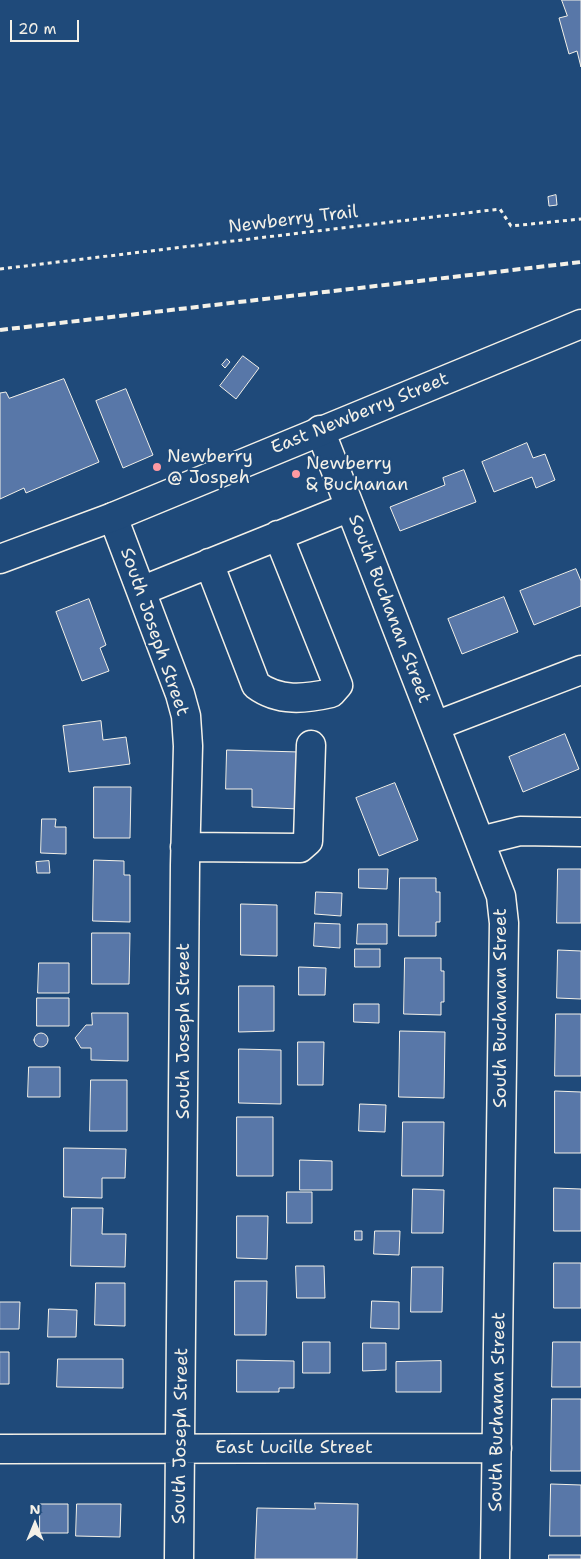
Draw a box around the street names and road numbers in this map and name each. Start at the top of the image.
street label: Newberry Trail [227,201,359,239]
street label: East Newberry Street [268,368,452,460]
street label: South Buchanan Street [343,512,435,706]
street label: South Joseph Street [115,545,193,719]
street label: South Buchanan Street [490,908,512,1108]
street label: South Joseph Street [173,943,195,1119]
street label: South Buchanan Street [485,1312,511,1512]
street label: South Joseph Street [169,1348,193,1524]
street label: East Lucille Street [215,1437,373,1459]

